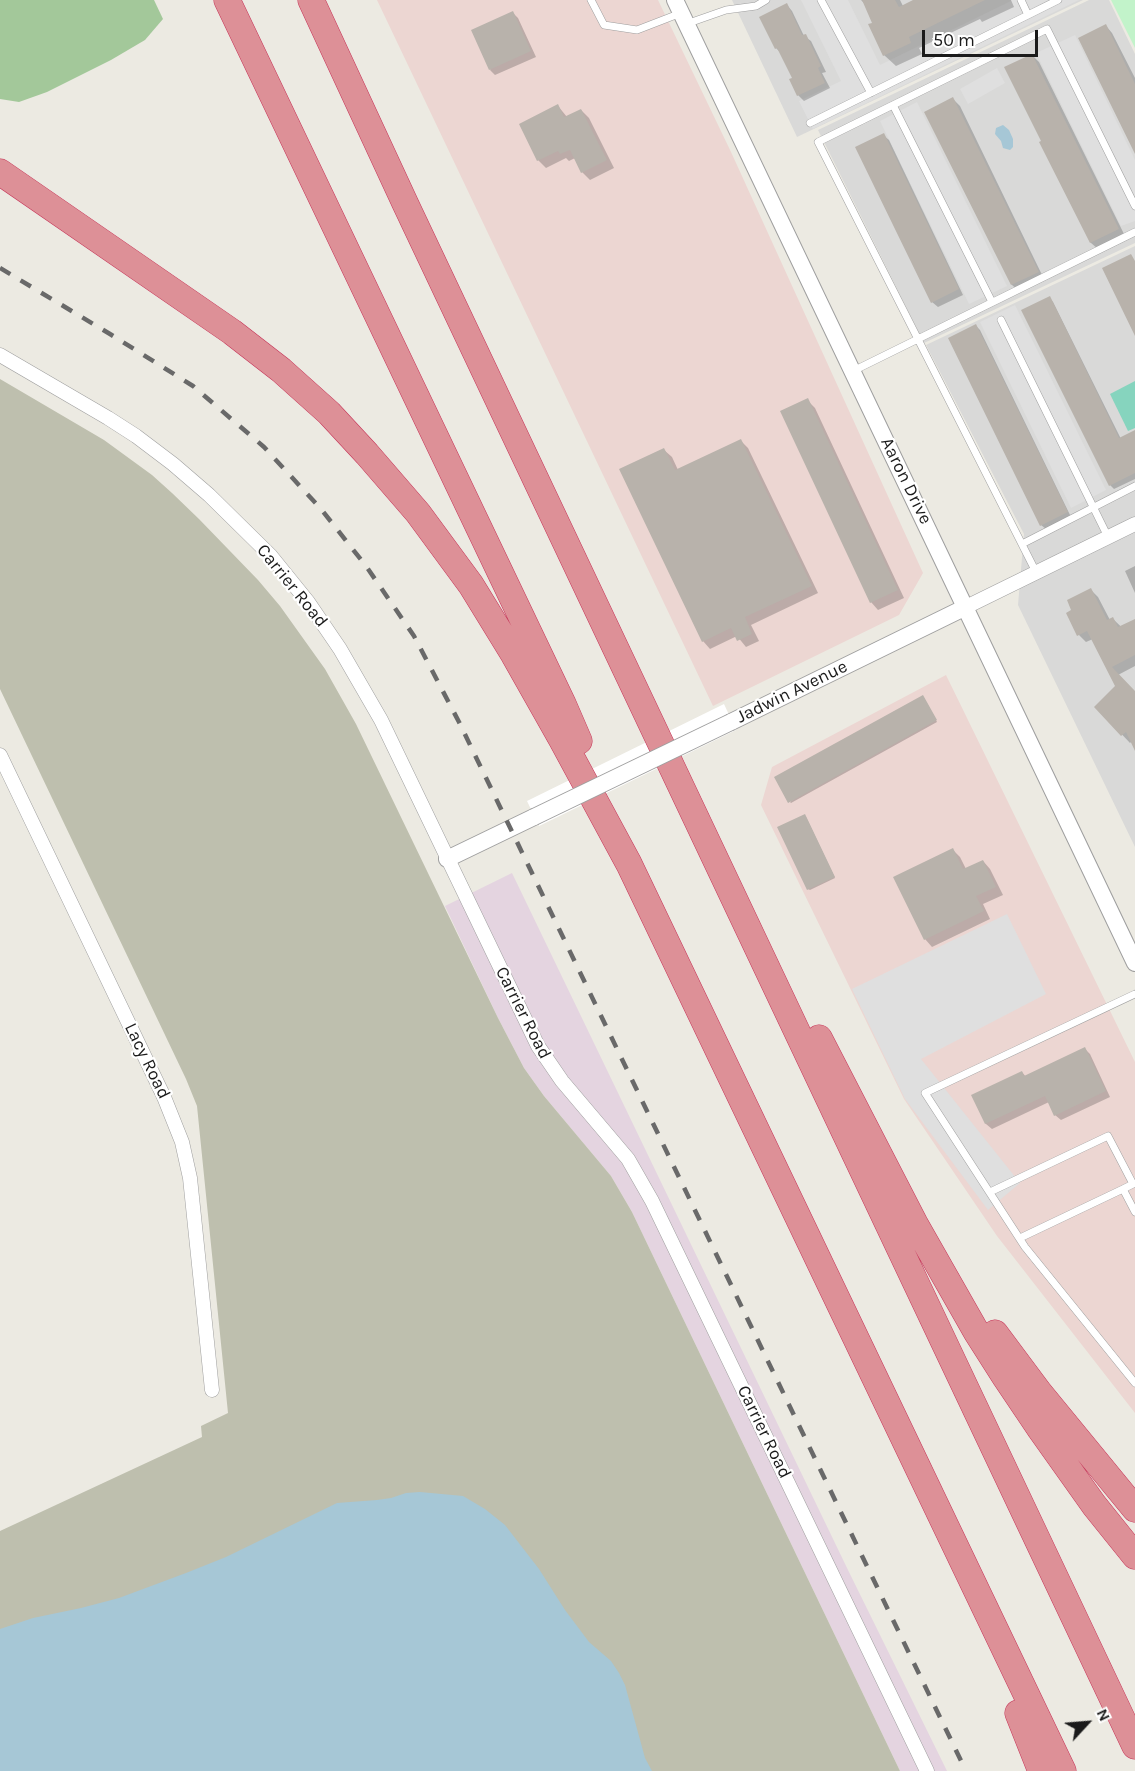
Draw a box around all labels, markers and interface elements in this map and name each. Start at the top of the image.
scale bar [925,18,1040,56]
text: 50 m [933,29,975,51]
street label: Aaron Drive [876,434,936,528]
street label: Carrier Road [252,540,332,632]
street label: Jadwin Avenue [733,656,851,728]
street label: Carrier Road [491,963,555,1063]
street label: Lacy Road [119,1020,175,1102]
street label: Carrier Road [732,1382,796,1482]
north arrow [1057,1693,1117,1753]
text: N [1093,1706,1115,1724]

